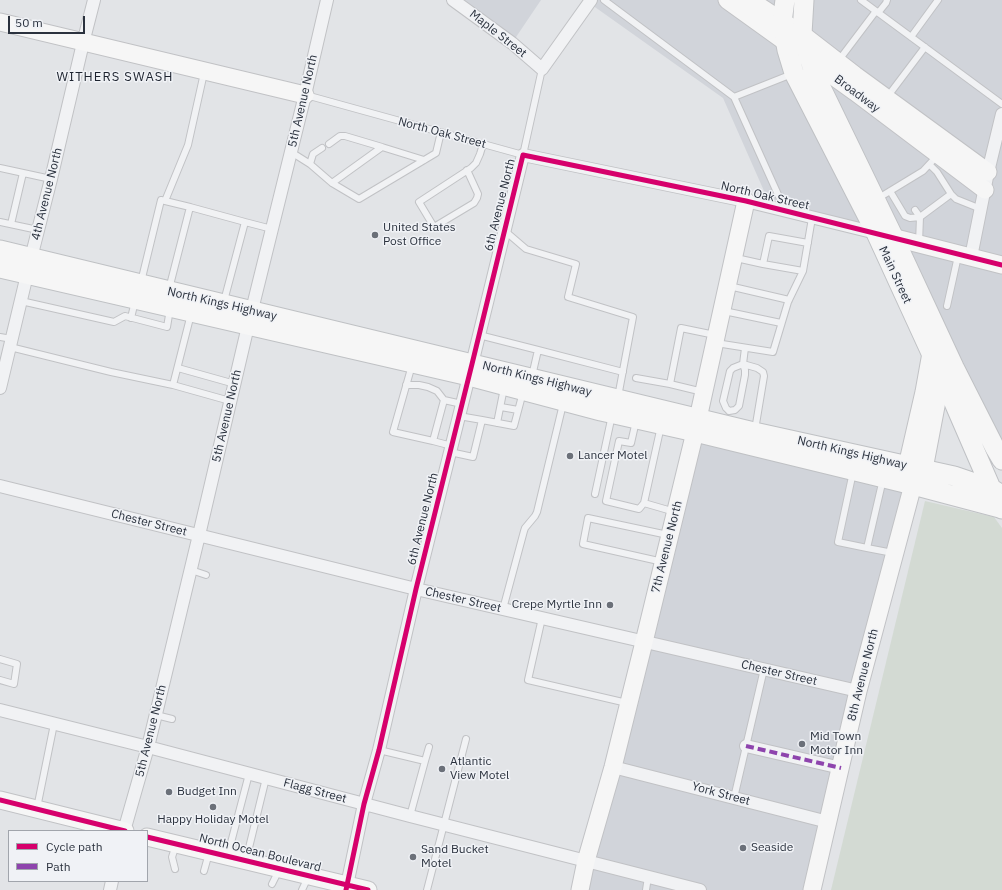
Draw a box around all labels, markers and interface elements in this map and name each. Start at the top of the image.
street label: Maple Street [466,7,530,61]
scale bar [10,8,87,34]
text: 50 m [15,15,43,30]
street label: 5th Avenue North [285,53,321,149]
district label: WITHERS SWASH [56,69,174,85]
street label: Broadway [831,72,883,116]
street label: North Oak Street [396,114,488,152]
street label: 4th Avenue North [29,146,65,242]
street label: 6th Avenue North [482,157,518,253]
street label: North Oak Street [719,179,811,213]
place label: United States Post Office [383,221,456,249]
marker: United States Post Office [370,230,380,240]
street label: Main Street [875,244,915,306]
street label: North Kings Highway [166,284,278,324]
street label: North Kings Highway [481,358,593,400]
street label: 5th Avenue North [209,368,245,464]
street label: North Kings Highway [796,433,908,473]
place label: Lancer Motel [578,449,647,463]
marker: Lancer Motel [565,451,575,461]
street label: 6th Avenue North [405,471,441,567]
street label: 7th Avenue North [649,499,685,595]
street label: Chester Street [110,507,188,539]
street label: Chester Street [424,584,502,616]
place label: Crepe Myrtle Inn [512,598,602,612]
marker: Crepe Myrtle Inn [605,600,615,610]
street label: 8th Avenue North [845,627,881,723]
street label: Chester Street [740,657,818,689]
street label: 5th Avenue North [133,683,169,779]
place label: Mid Town Motor Inn [810,730,863,758]
marker: Mid Town Motor Inn [797,739,807,749]
place label: Atlantic View Motel [450,755,509,783]
marker: Atlantic View Motel [437,764,447,774]
street label: Flagg Street [282,776,348,806]
street label: York Street [690,779,752,809]
place label: Budget Inn [177,785,237,799]
marker: Budget Inn [164,787,174,797]
marker: Happy Holiday Motel [208,802,218,812]
place label: Happy Holiday Motel [157,813,269,827]
legend [8,830,148,882]
street label: North Ocean Boulevard [197,831,323,875]
text: Cycle path [46,839,103,854]
place label: Seaside [751,841,793,855]
place label: Sand Bucket Motel [421,843,489,871]
marker: Seaside [738,843,748,853]
marker: Sand Bucket Motel [408,852,418,862]
text: Path [46,859,71,874]

